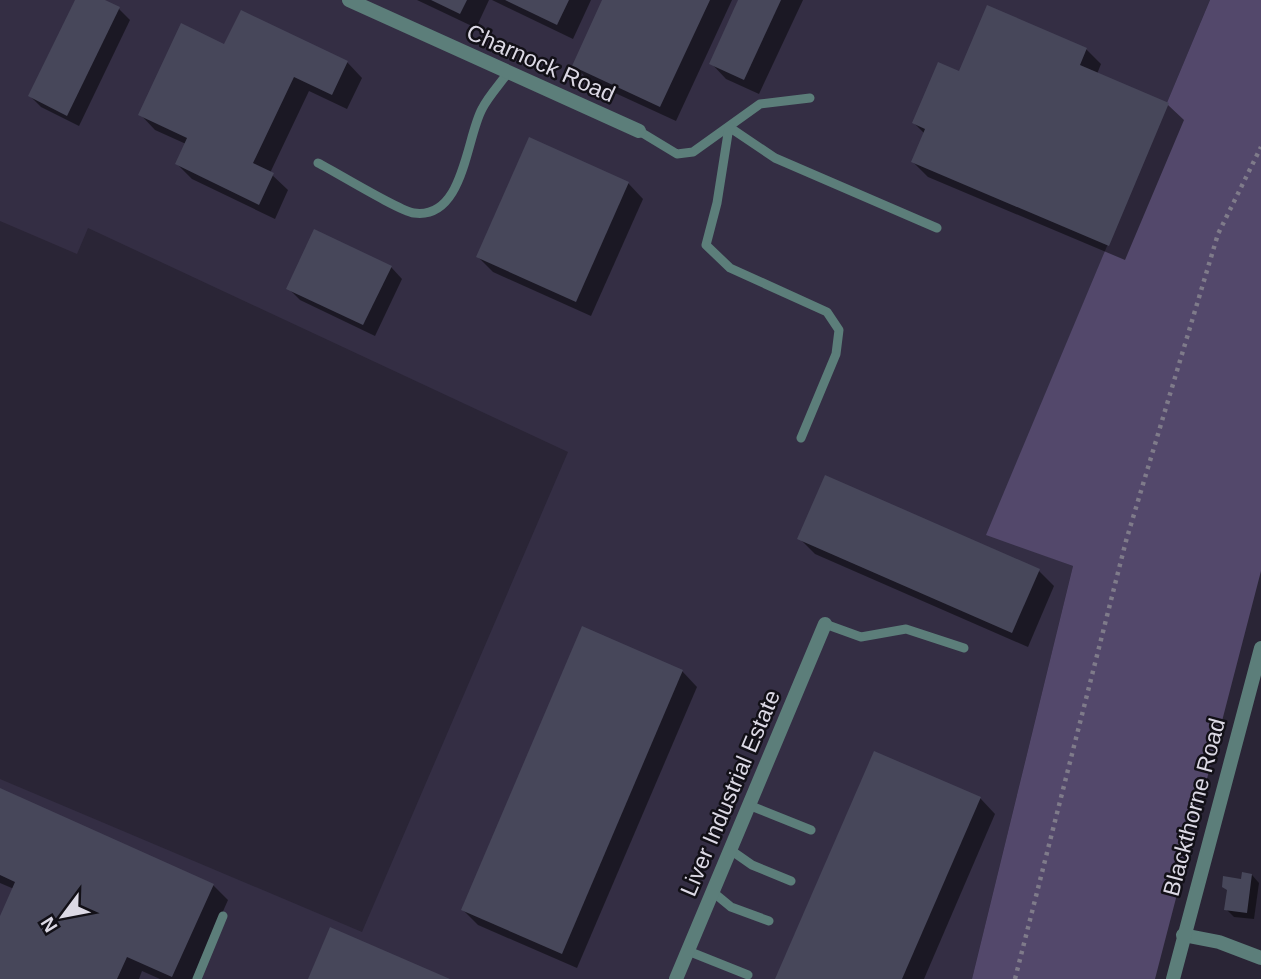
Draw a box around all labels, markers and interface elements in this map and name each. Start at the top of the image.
street label: Charnock Road [463,19,619,107]
street label: Liver Industrial Estate [675,686,785,900]
street label: Blackthorne Road [1158,715,1230,899]
north arrow [28,881,98,951]
text: N [36,913,62,936]

